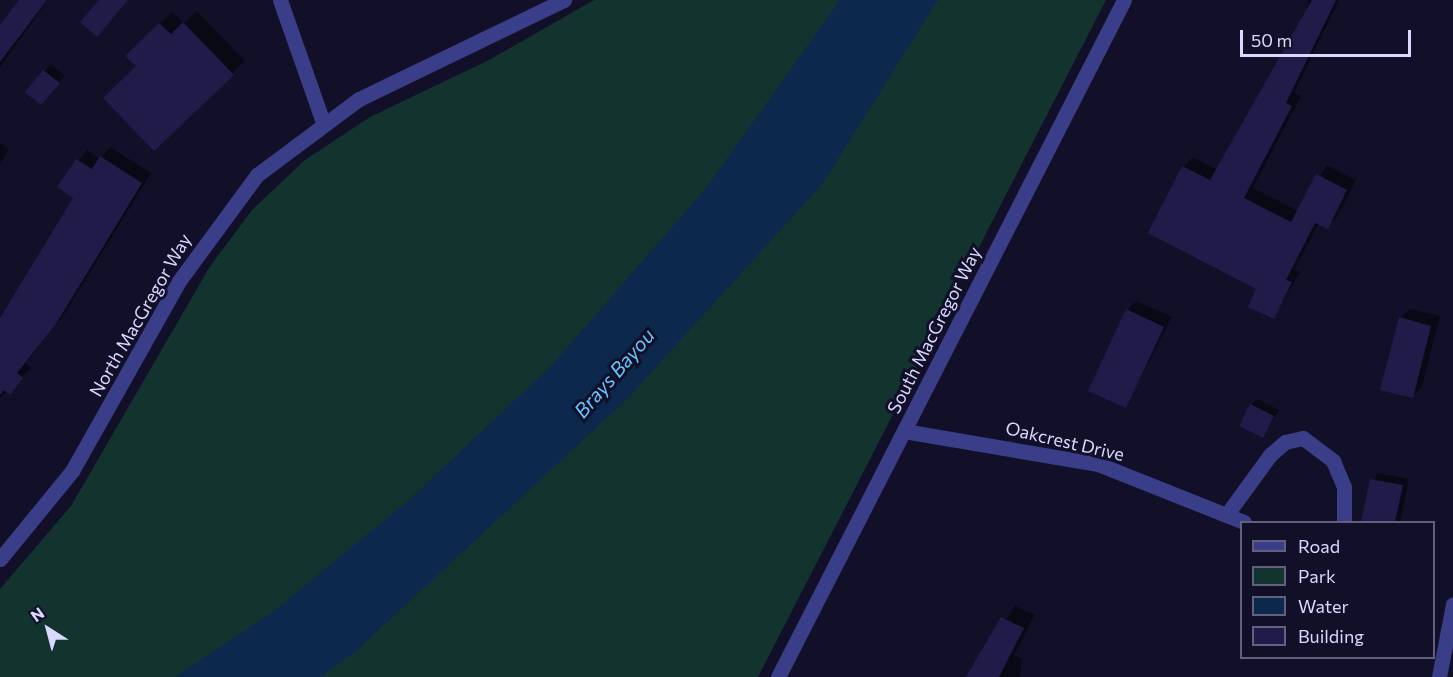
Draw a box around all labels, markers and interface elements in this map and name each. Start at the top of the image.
scale bar [1243,18,1414,56]
text: 50 m [1251,29,1292,51]
street label: North MacGregor Way [85,230,195,400]
street label: South MacGregor Way [883,243,985,417]
water label: Brays Bayou [569,324,659,422]
street label: Oakcrest Drive [1004,417,1126,465]
legend [1240,521,1435,659]
text: Road [1298,535,1340,557]
text: Park [1298,565,1336,587]
text: Water [1298,595,1349,617]
north arrow [18,599,78,659]
text: N [27,603,48,625]
text: Building [1298,625,1364,647]

